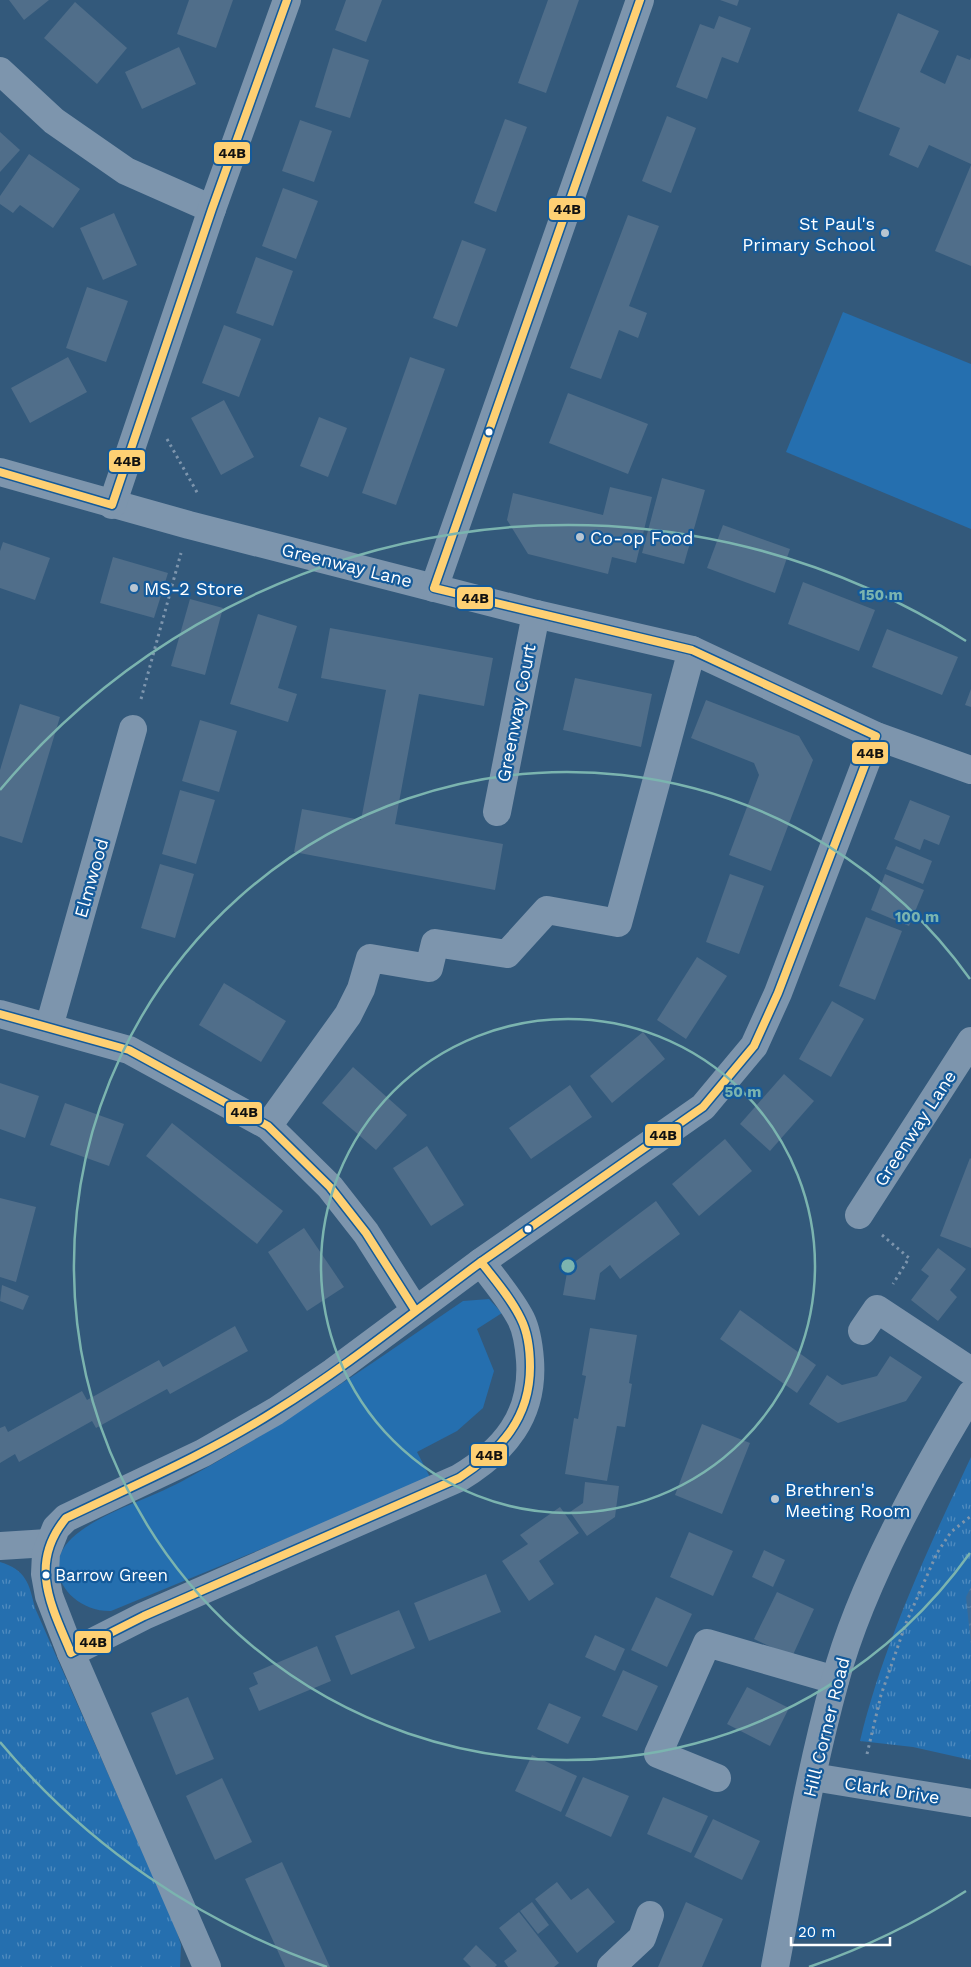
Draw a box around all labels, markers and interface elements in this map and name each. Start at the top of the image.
line badge: 44B [213,141,251,165]
text: 44B [218,145,246,161]
line badge: 44B [548,197,586,221]
text: 44B [553,201,581,217]
place label: St Paul's Primary School [742,213,875,255]
marker: St Paul's Primary School [879,227,891,239]
unlabelled marker [484,427,494,437]
line badge: 44B [108,449,146,473]
text: 44B [113,453,141,469]
place label: Co-op Food [590,527,693,548]
marker: Co-op Food [574,531,586,543]
street label: Greenway Lane [280,539,414,591]
place label: MS-2 Store [144,578,243,599]
marker: MS-2 Store [128,582,140,594]
line badge: 44B [456,586,494,610]
text: 150 m [859,586,903,604]
text: 44B [461,590,489,606]
street label: Greenway Court [492,642,540,784]
line badge: 44B [851,741,889,765]
text: 44B [856,745,884,761]
street label: Elmwood [70,836,112,920]
text: 100 m [895,908,939,926]
street label: Greenway Lane [870,1066,960,1190]
text: 50 m [725,1083,761,1101]
line badge: 44B [225,1101,263,1125]
text: 44B [230,1104,258,1120]
line badge: 44B [644,1123,682,1147]
text: 44B [649,1127,677,1143]
unlabelled marker [523,1224,533,1234]
centre of rings [559,1257,577,1275]
line badge: 44B [470,1443,508,1467]
text: 44B [475,1447,503,1463]
place label: Brethren's Meeting Room [785,1479,910,1521]
marker: Brethren's Meeting Room [769,1493,781,1505]
place label: Barrow Green [55,1565,168,1585]
marker: Barrow Green [41,1570,51,1580]
line badge: 44B [74,1630,112,1654]
text: 44B [79,1634,107,1650]
street label: Hill Corner Road [798,1655,854,1799]
street label: Clark Drive [843,1772,941,1808]
scale bar [791,1914,890,1946]
text: 20 m [798,1923,836,1941]

